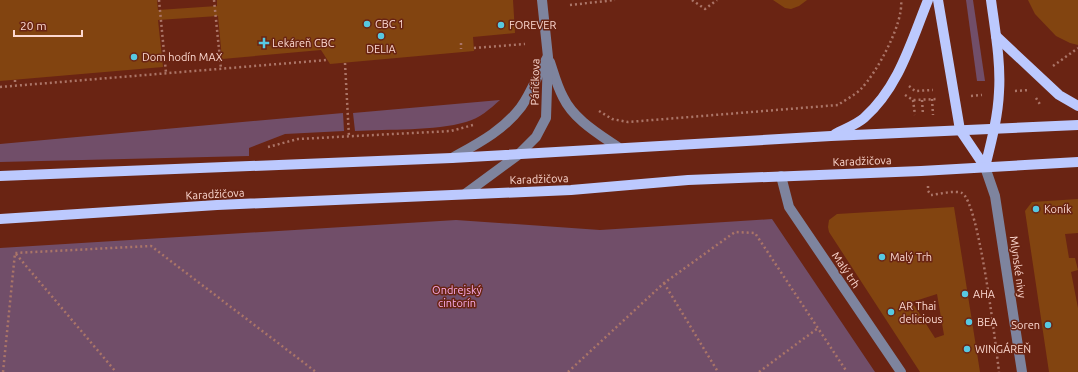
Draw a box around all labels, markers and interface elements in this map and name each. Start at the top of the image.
scale bar [14,12,82,38]
place label: CBC 1 [375,18,404,30]
text: 20 m [20,19,47,32]
marker: CBC 1 [362,19,372,29]
place label: FOREVER [509,19,557,31]
marker: FOREVER [496,20,506,30]
marker: DELIA [376,31,386,41]
place label: Lekáreň CBC [272,37,335,49]
marker: Lekáreň CBC [259,38,269,48]
place label: DELIA [366,43,397,55]
place label: Dom hodín MAX [142,51,223,63]
marker: Dom hodín MAX [129,52,139,62]
street label: Páričkova [529,58,541,106]
street label: Karadžičova [832,154,892,168]
street label: Karadžičova [509,172,569,186]
street label: Karadžičova [185,186,245,202]
place label: Koník [1044,203,1072,215]
marker: Koník [1031,204,1041,214]
street label: Mlynské nivy [1008,235,1028,299]
street label: Malý trh [830,250,862,290]
place label: Malý Trh [890,251,932,263]
marker: Malý Trh [877,252,887,262]
park label: Ondrejský cintorín [432,284,483,309]
place label: AHA [973,288,996,300]
marker: AHA [960,289,970,299]
place label: AR Thai delicious [899,300,943,325]
marker: AR Thai delicious [886,307,896,317]
place label: BEA [977,316,998,328]
marker: BEA [964,317,974,327]
place label: Soren [1011,319,1040,331]
marker: Soren [1043,320,1053,330]
place label: WINGÁREŇ [975,342,1031,355]
marker: WINGÁREŇ [962,344,972,354]

